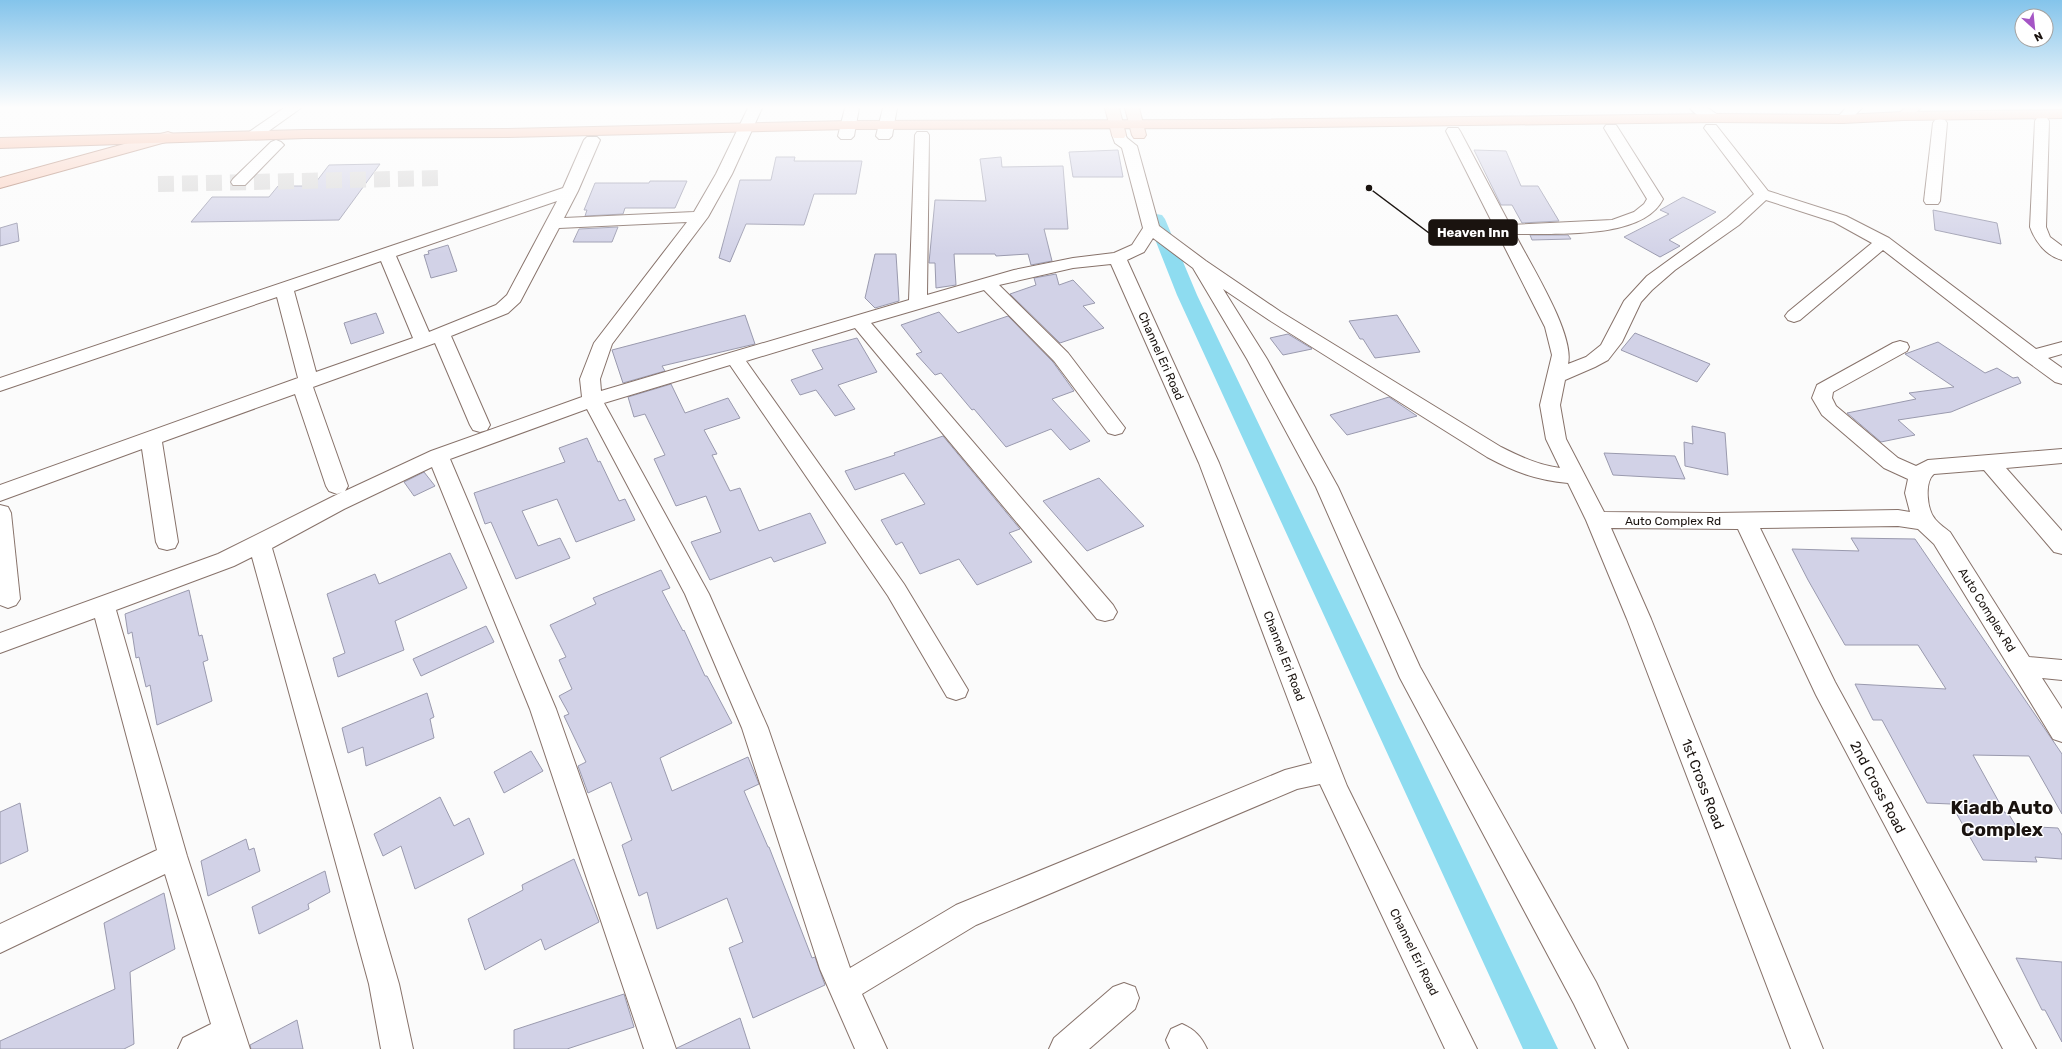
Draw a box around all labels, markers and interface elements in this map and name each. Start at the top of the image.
north arrow [2014,8,2054,48]
text: N [2032,29,2045,44]
callout: Heaven Inn [1429,220,1517,245]
text: Heaven Inn [1437,225,1509,240]
street label: Channel Eri Road [1135,310,1187,402]
street label: Auto Complex Rd [1625,514,1721,528]
street label: Auto Complex Rd [1956,565,2018,655]
street label: Channel Eri Road [1260,609,1308,703]
street label: 1st Cross Road [1677,737,1728,832]
street label: 2nd Cross Road [1846,738,1909,836]
district label: Kiadb Auto Complex [1951,796,2053,841]
street label: Channel Eri Road [1387,906,1441,998]

